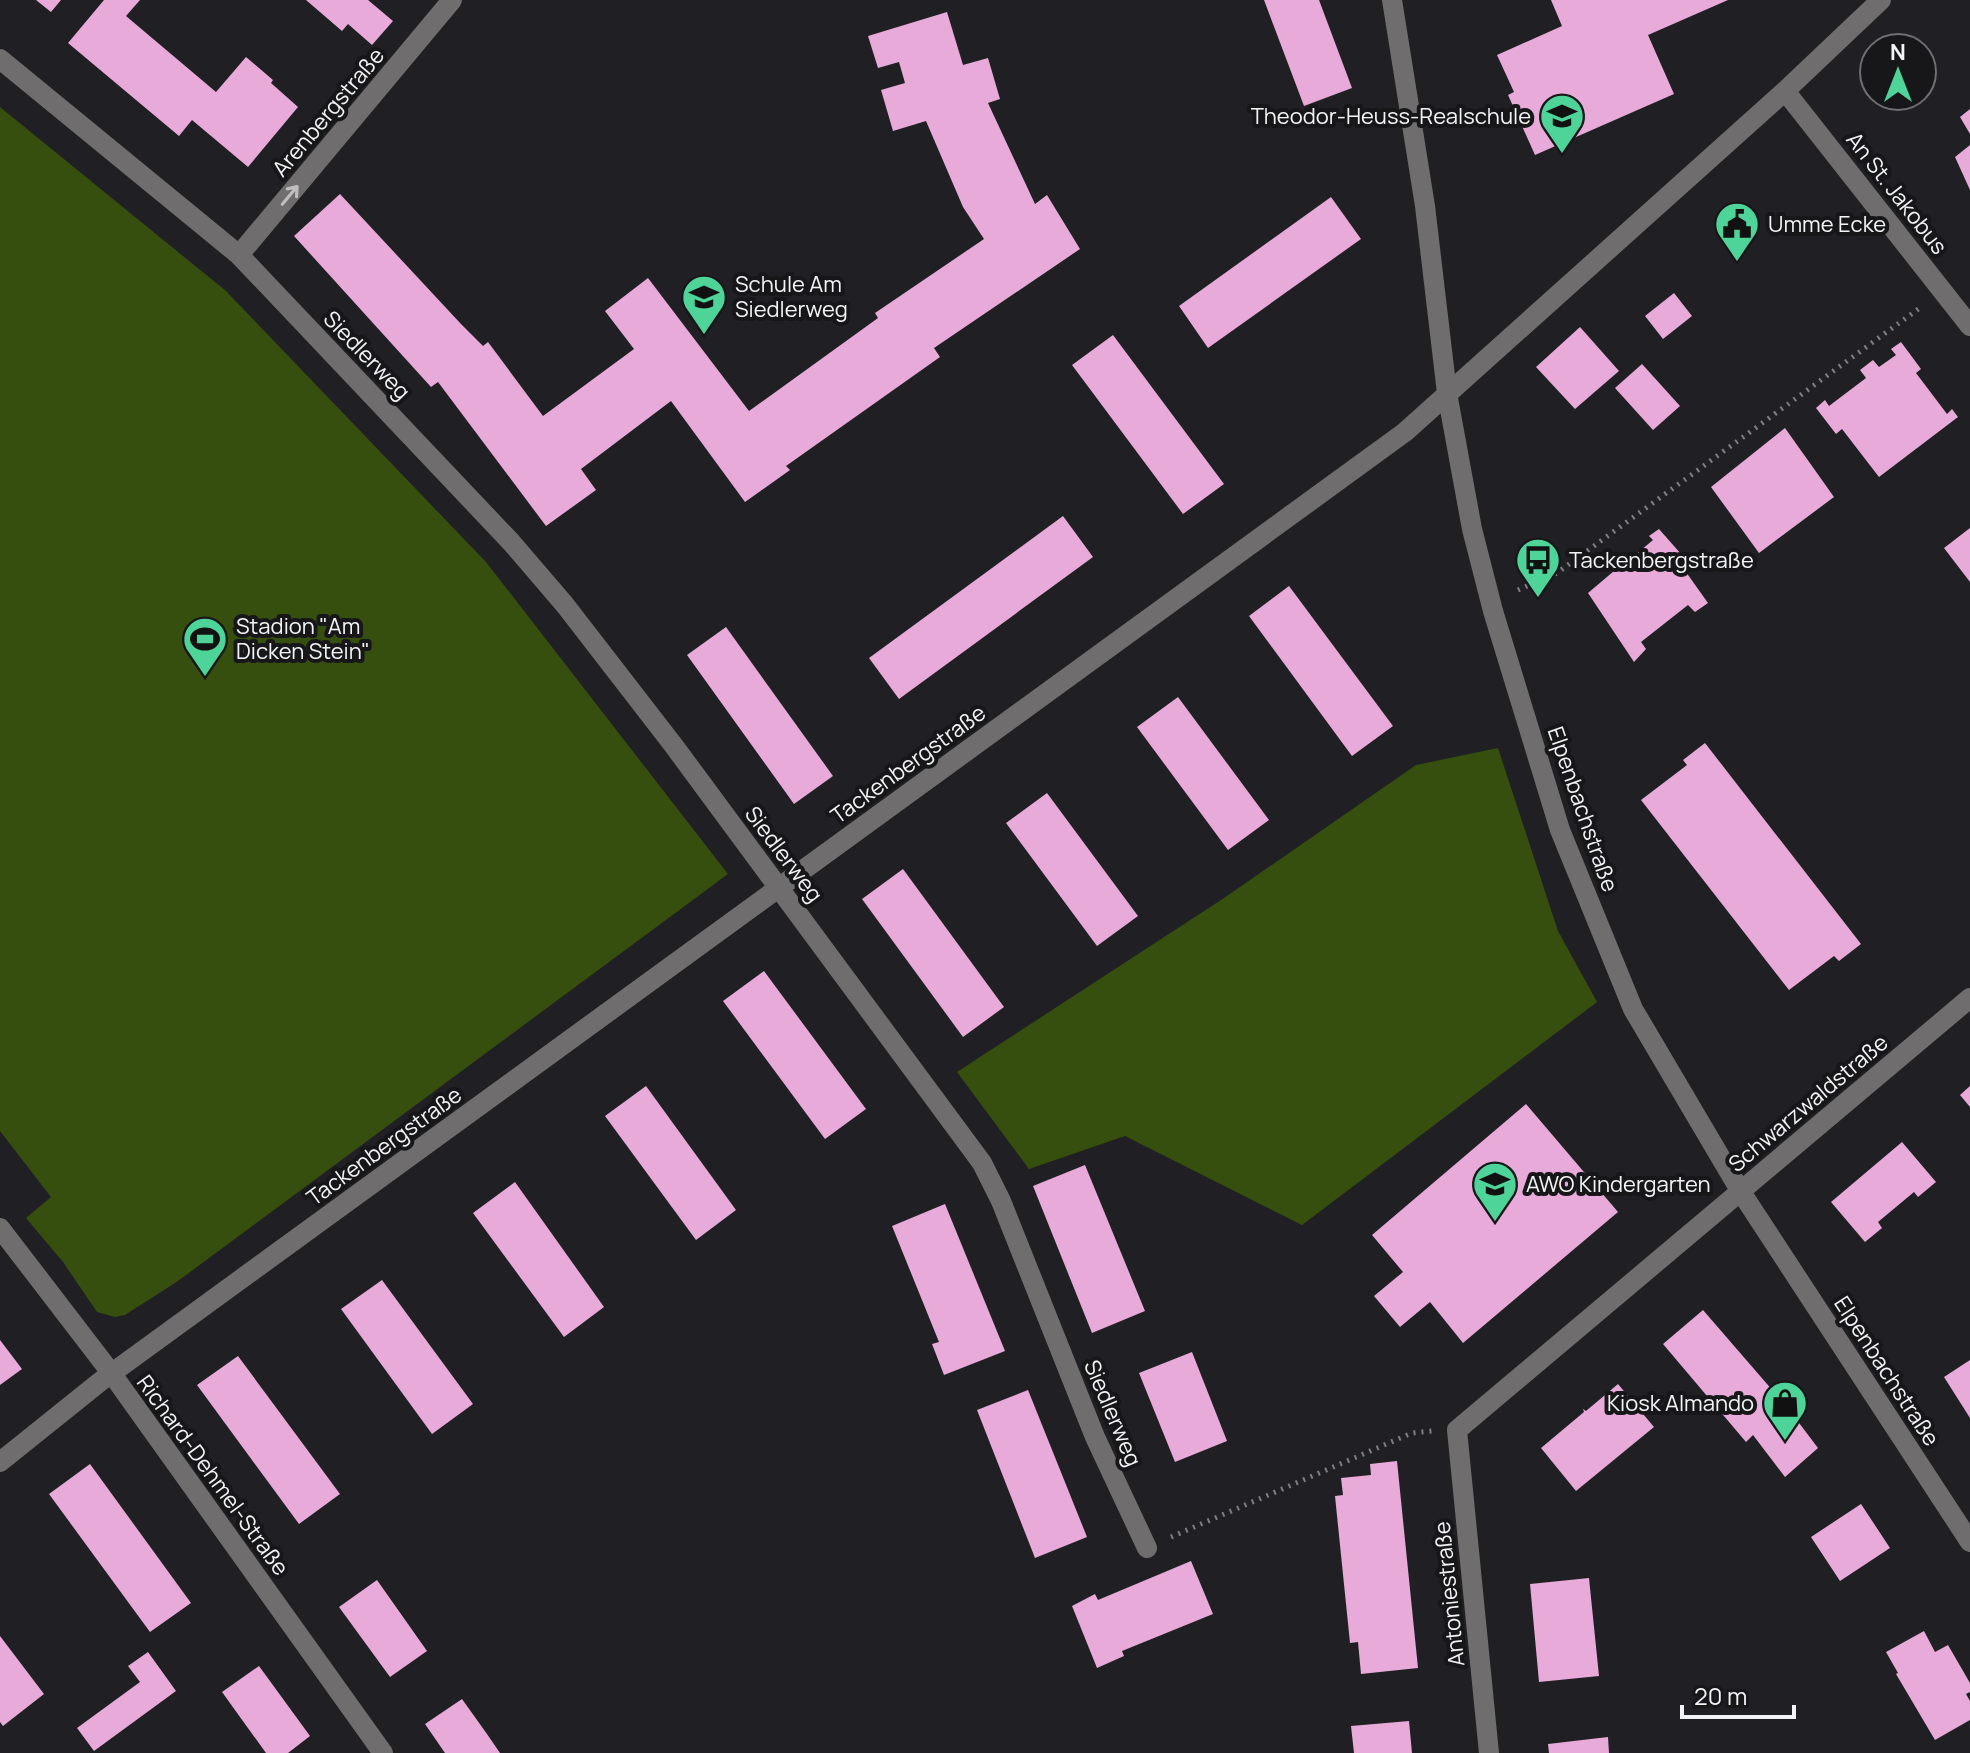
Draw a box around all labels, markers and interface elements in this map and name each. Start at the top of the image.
north arrow [1858,32,1938,112]
text: N [1890,37,1906,67]
street label: Arenbergstraße [265,41,391,183]
school or university icon: Theodor-Heuss-Realschule [1538,92,1586,155]
place label: Theodor-Heuss-Realschule [1251,101,1531,131]
street label: An St. Jakobus [1840,126,1954,260]
one-way arrow [281,186,299,206]
public building icon: Umme Ecke [1713,200,1761,263]
place label: Umme Ecke [1768,209,1886,239]
place label: Schule Am Siedlerweg [735,269,848,324]
school or university icon: Schule Am Siedlerweg [680,273,728,336]
street label: Siedlerweg [317,304,417,406]
bus stop icon: Tackenbergstraße [1514,536,1562,599]
place label: Tackenbergstraße [1569,545,1754,575]
place label: Stadion "Am Dicken Stein" [236,611,370,666]
sports icon: Stadion "Am Dicken Stein" [181,615,229,678]
street label: Tackenbergstraße [824,697,992,830]
street label: Elpenbachstraße [1541,722,1625,896]
street label: Siedlerweg [738,800,830,908]
street label: Schwarzwaldstraße [1722,1027,1894,1179]
street label: Tackenbergstraße [300,1079,468,1212]
school or university icon: AWO Kindergarten [1471,1160,1519,1223]
place label: AWO Kindergarten [1526,1169,1711,1199]
street label: Elpenbachstraße [1827,1290,1947,1452]
street label: Siedlerweg [1077,1355,1149,1471]
street label: Richard-Dehmel-Straße [130,1369,296,1581]
shop icon: Kiosk Almando [1761,1379,1809,1442]
place label: Kiosk Almando [1607,1388,1754,1418]
street label: Antoniestraße [1426,1520,1472,1668]
scale bar [1682,1669,1794,1719]
text: 20 m [1694,1679,1747,1712]

